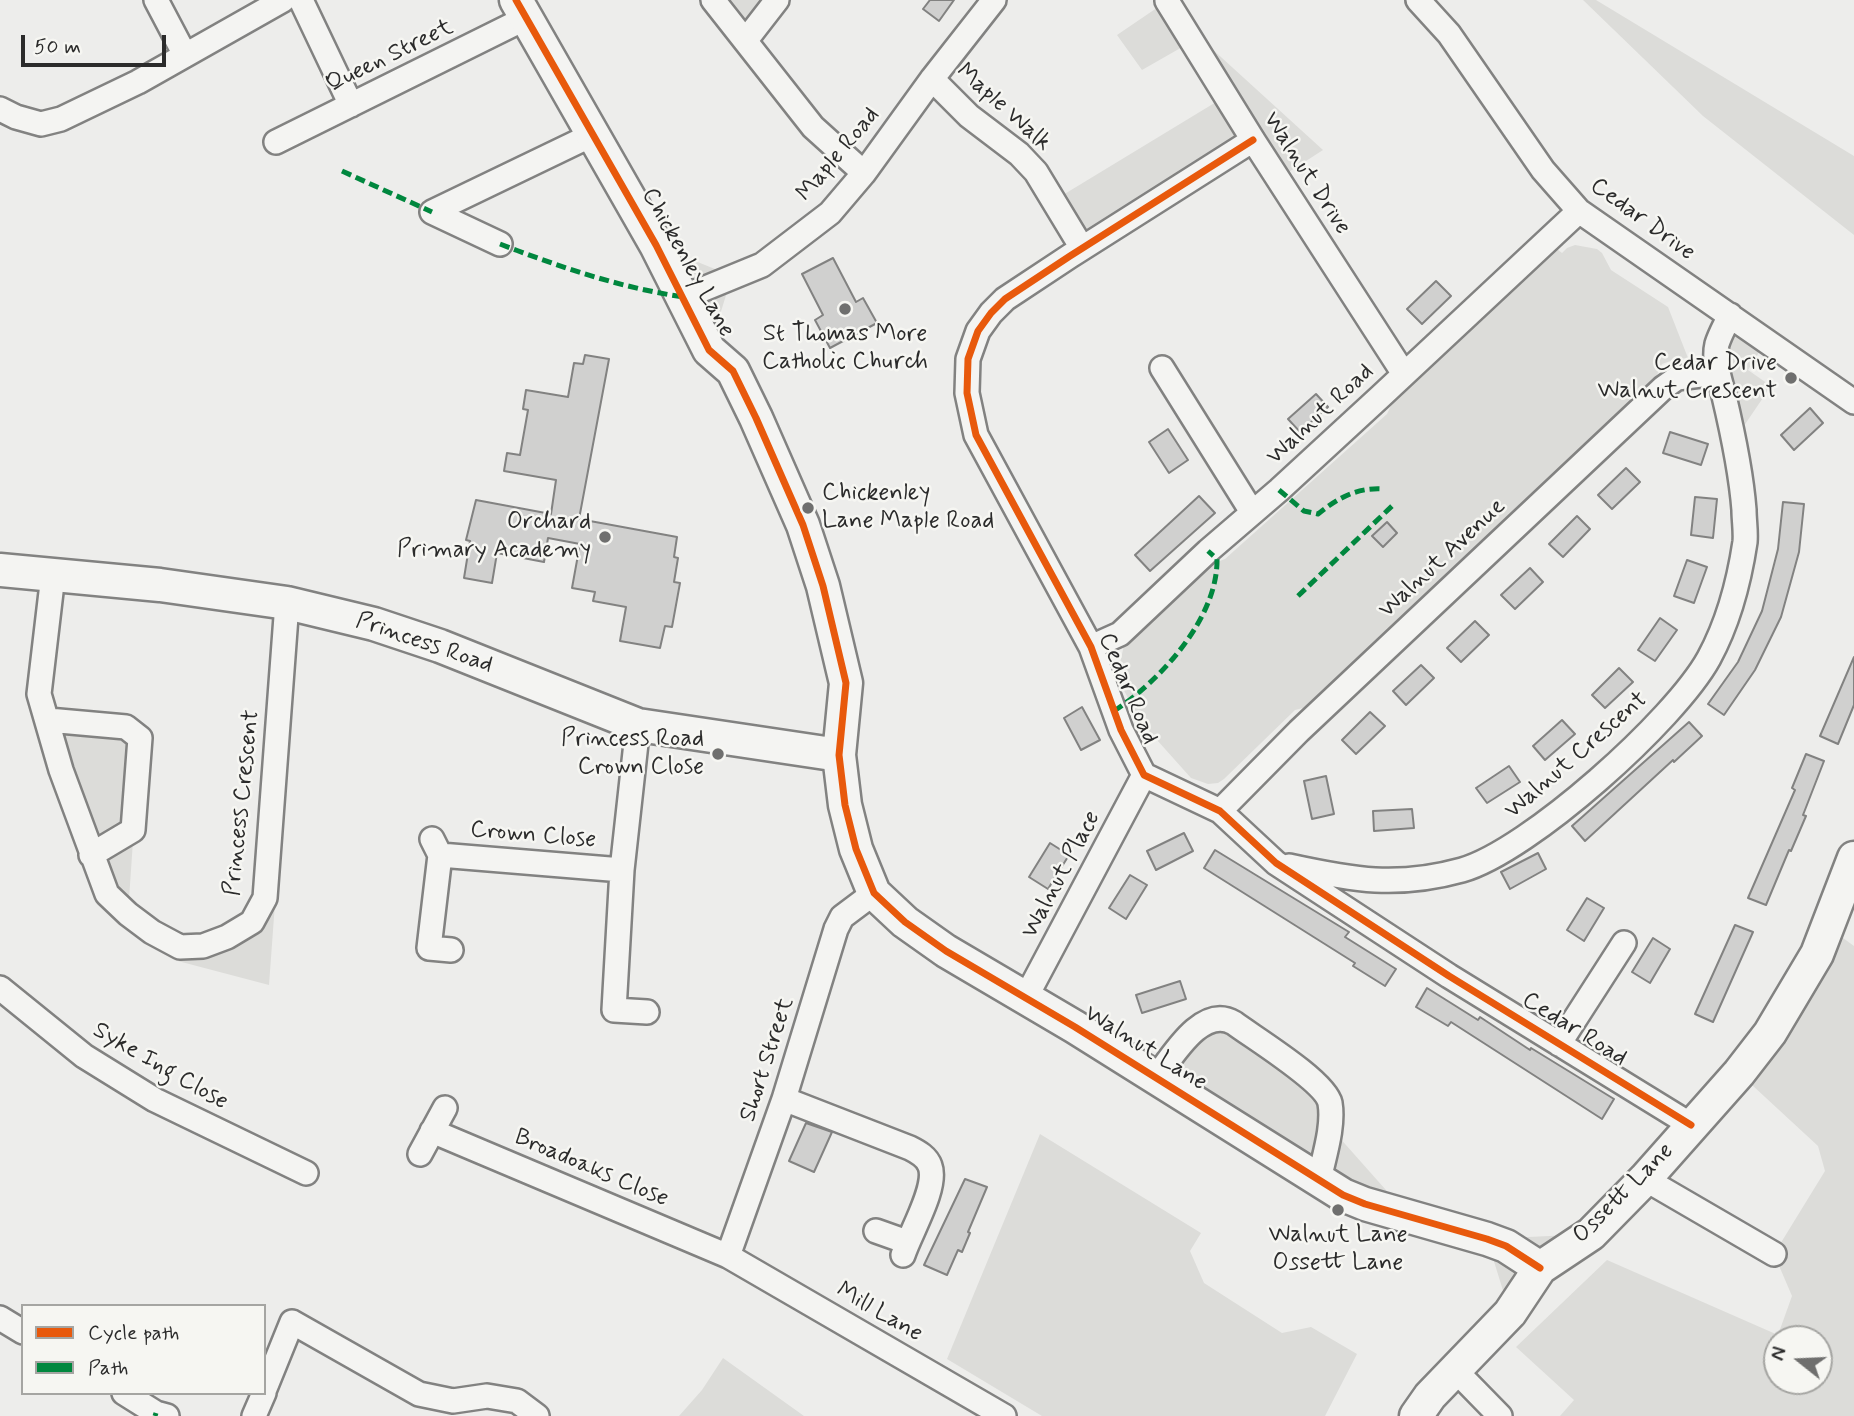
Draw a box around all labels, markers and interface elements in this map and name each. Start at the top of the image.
street label: Queen Street [322,14,458,100]
scale bar [24,21,170,65]
text: 50 m [34,33,81,61]
street label: Maple Walk [949,58,1057,158]
street label: Maple Road [791,102,887,208]
street label: Walnut Drive [1256,107,1356,241]
street label: Cedar Drive [1584,172,1700,268]
street label: Chickenley Lane [634,183,740,343]
marker: St Thomas More Catholic Church [837,301,853,317]
place label: St Thomas More Catholic Church [762,321,928,377]
place label: Cedar Drive Walnut Crescent [1597,350,1777,406]
street label: Walnut Road [1262,358,1380,472]
marker: Cedar Drive Walnut Crescent [1783,370,1799,386]
place label: Chickenley Lane Maple Road [822,480,994,536]
street label: Walnut Avenue [1374,493,1512,625]
marker: Chickenley Lane Maple Road [800,500,816,516]
place label: Orchard Primary Academy [397,509,591,565]
marker: Orchard Primary Academy [597,529,613,545]
street label: Princess Road [352,607,496,681]
street label: Cedar Road [1091,629,1163,749]
street label: Walnut Crescent [1500,686,1654,826]
street label: Princess Crescent [219,709,267,897]
place label: Princess Road Crown Close [561,726,704,782]
marker: Princess Road Crown Close [710,746,726,762]
street label: Walnut Place [1016,806,1108,944]
street label: Crown Close [469,816,597,856]
street label: Cedar Road [1516,986,1632,1074]
street label: Short Street [734,994,802,1126]
street label: Walnut Lane [1078,1000,1212,1098]
street label: Syke Ing Close [87,1017,233,1117]
street label: Broadoaks Close [510,1124,672,1214]
street label: Ossett Lane [1568,1138,1680,1250]
marker: Walnut Lane Ossett Lane [1330,1202,1346,1218]
place label: Walnut Lane Ossett Lane [1268,1222,1408,1278]
street label: Mill Lane [831,1277,927,1349]
legend [21,1304,266,1395]
text: Cycle path [88,1319,179,1347]
north arrow [1763,1325,1833,1395]
text: N [1766,1344,1793,1364]
text: Path [88,1354,128,1382]

